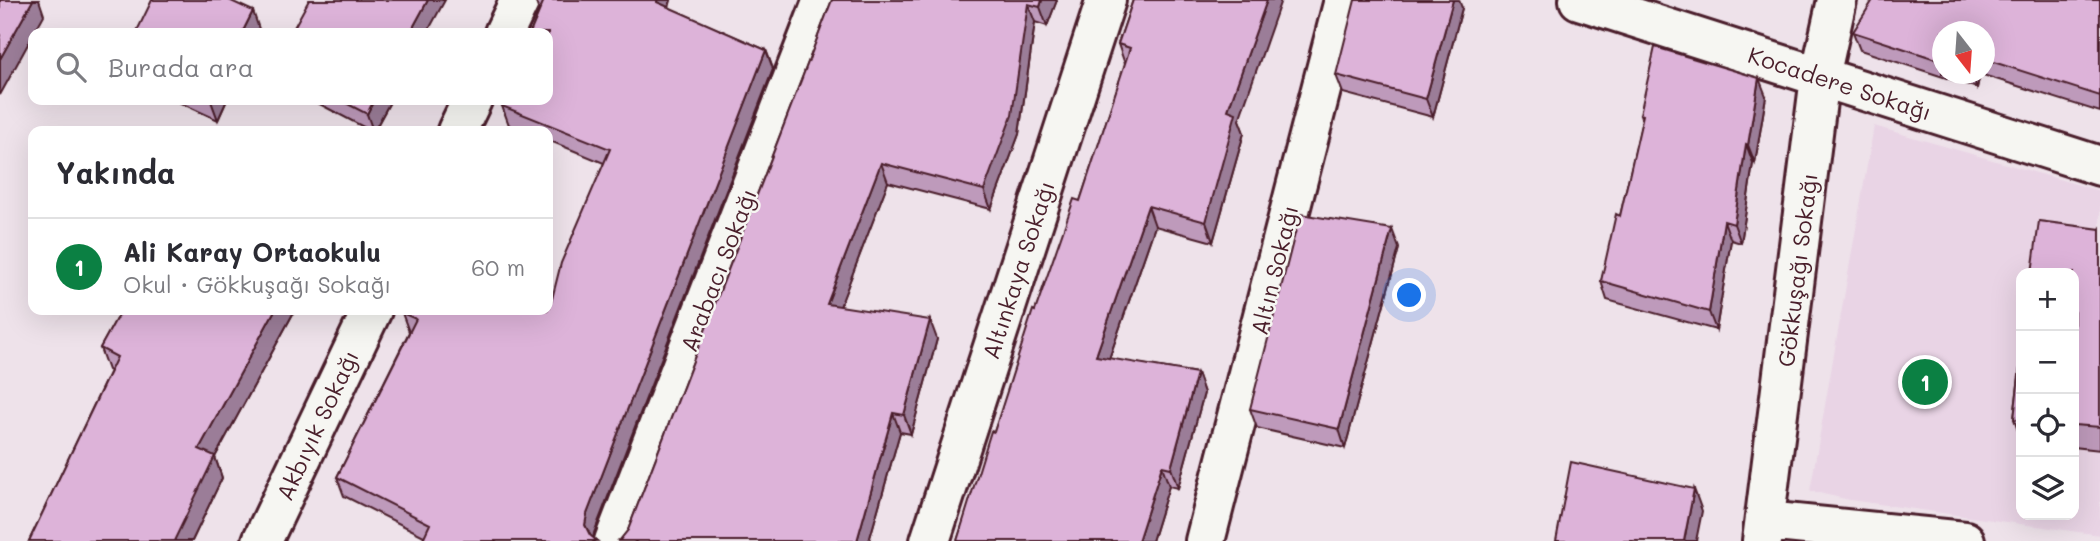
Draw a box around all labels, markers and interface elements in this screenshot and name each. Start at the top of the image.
north arrow [1932,21,1995,84]
search box [28,28,553,105]
street label: Kocadere Sokağı [1744,39,1936,127]
icon: search [52,48,90,86]
text: Burada ara [108,50,254,84]
text: Yakında [56,152,175,192]
street label: Gökkuşağı Sokağı [1770,171,1824,369]
street label: Altınkaya Sokağı [975,177,1061,363]
street label: Arabacı Sokağı [673,184,763,356]
street label: Altın Sokağı [1243,202,1305,338]
text: Ali Karay Ortaokulu [123,235,381,269]
text: 1 [74,252,84,282]
text: 60 m [471,252,525,282]
map controls [2016,268,2079,520]
button: + [2016,268,2079,331]
text: Okul · Gökkuşağı Sokağı [123,269,391,299]
your location [1392,278,1426,312]
button: − [2016,331,2079,394]
street label: Akbıyık Sokağı [269,345,365,505]
pin: 1 [1902,356,1948,408]
button: locate [2016,394,2079,457]
button: layers [2016,457,2079,520]

